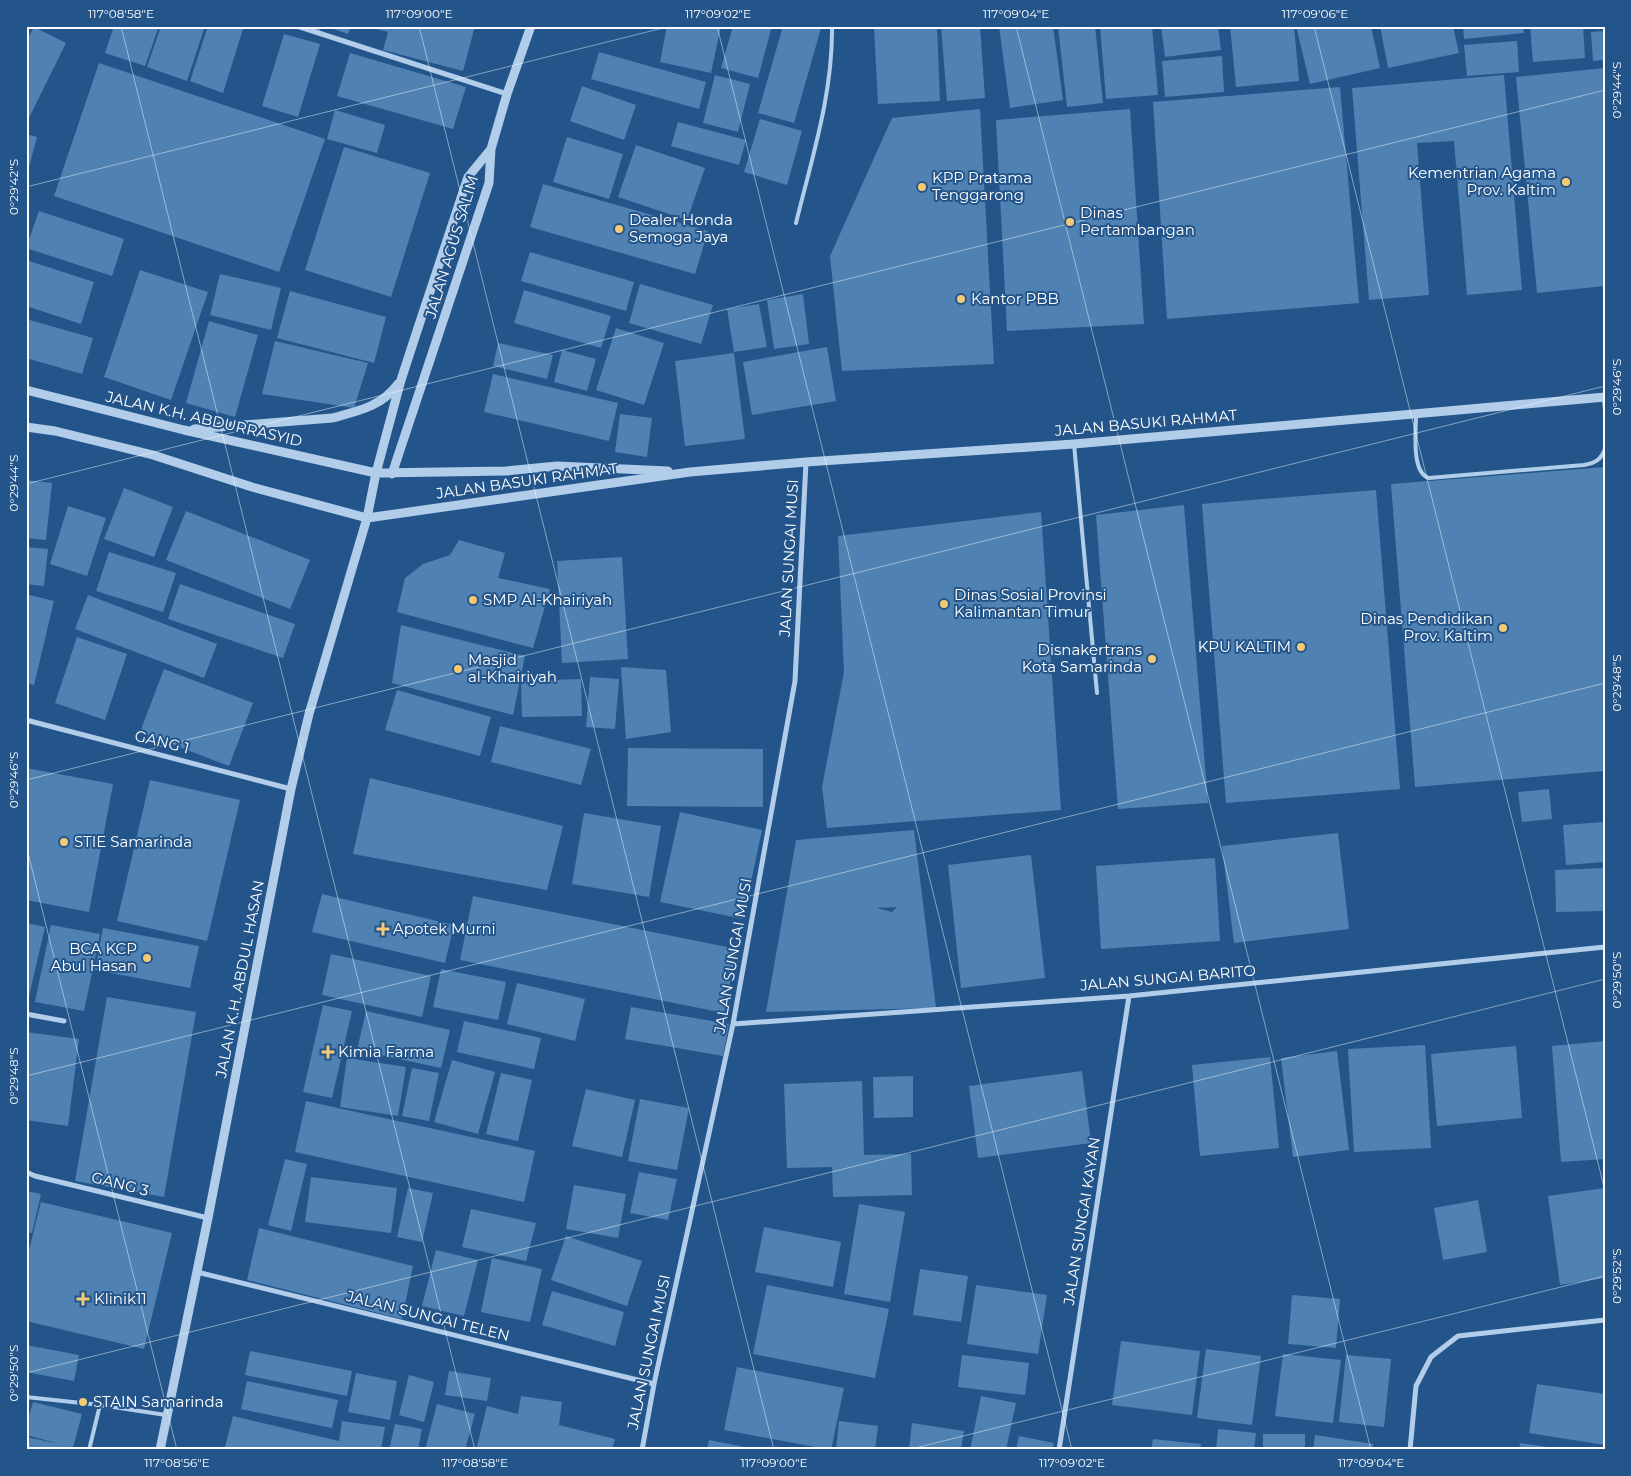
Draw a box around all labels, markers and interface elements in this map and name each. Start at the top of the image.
text: 117°08'58"E [88,6,154,21]
text: 117°09'00"E [385,6,453,21]
text: 117°09'02"E [685,6,751,21]
text: 117°09'04"E [983,6,1049,21]
text: 117°09'06"E [1282,6,1348,21]
text: 0°29'44"S [1609,62,1624,118]
text: 0°29'42"S [6,159,21,215]
place label: Kementrian Agama Prov. Kaltim [1408,163,1556,199]
place label: KPP Pratama Tenggarong [932,168,1032,204]
street label: JALAN AGUS SALIM [420,173,482,322]
marker: Kementrian Agama Prov. Kaltim [1560,176,1572,188]
marker: KPP Pratama Tenggarong [916,181,928,193]
place label: Dinas Pertambangan [1080,203,1195,239]
place label: Dealer Honda Semoga Jaya [629,210,733,246]
marker: Dinas Pertambangan [1064,216,1076,228]
marker: Dealer Honda Semoga Jaya [613,223,625,235]
place label: Kantor PBB [971,289,1059,308]
marker: Kantor PBB [955,293,967,305]
text: 0°29'46"S [1609,359,1624,415]
street label: JALAN K.H. ABDURRASYID [103,386,304,450]
street label: JALAN BASUKI RAHMAT [1053,405,1238,440]
text: 0°29'44"S [6,455,21,511]
street label: JALAN BASUKI RAHMAT [434,458,619,503]
street label: JALAN SUNGAI MUSI [775,479,802,638]
place label: Dinas Sosial Provinsi Kalimantan Timur [954,585,1107,621]
place label: SMP Al-Khairiyah [483,590,612,609]
marker: SMP Al-Khairiyah [467,594,479,606]
marker: Dinas Sosial Provinsi Kalimantan Timur [938,598,950,610]
place label: Dinas Pendidikan Prov. Kaltim [1360,609,1493,645]
marker: Dinas Pendidikan Prov. Kaltim [1497,622,1509,634]
place label: KPU KALTIM [1198,637,1291,656]
place label: Disnakertrans Kota Samarinda [1022,640,1142,676]
marker: KPU KALTIM [1295,641,1307,653]
place label: Masjid al-Khairiyah [468,650,557,686]
marker: Disnakertrans Kota Samarinda [1146,653,1158,665]
text: 0°29'48"S [1609,654,1624,712]
marker: Masjid al-Khairiyah [452,663,464,675]
street label: GANG 1 [133,726,191,757]
text: 0°29'46"S [6,752,21,808]
place label: STIE Samarinda [74,832,192,851]
marker: STIE Samarinda [58,836,70,848]
street label: JALAN SUNGAI MUSI [709,877,756,1036]
street label: JALAN K.H. ABDUL HASAN [211,878,268,1080]
place label: Apotek Murni [393,919,496,938]
marker: Apotek Murni [377,923,389,935]
place label: BCA KCP Abul Hasan [51,939,137,975]
marker: BCA KCP Abul Hasan [141,952,153,964]
text: 0°29'50"S [1609,952,1624,1008]
street label: JALAN SUNGAI BARITO [1078,960,1257,995]
place label: Kimia Farma [338,1042,434,1061]
marker: Kimia Farma [322,1046,334,1058]
text: 0°29'48"S [6,1047,21,1105]
street label: JALAN SUNGAI KAYAN [1059,1136,1104,1307]
street label: GANG 3 [89,1167,151,1200]
text: 0°29'52"S [1609,1248,1624,1304]
street label: JALAN SUNGAI MUSI [623,1273,674,1432]
street label: JALAN SUNGAI TELEN [344,1286,512,1345]
place label: Klinik11 [94,1289,147,1308]
marker: Klinik11 [76,1292,90,1306]
text: 0°29'50"S [6,1345,21,1401]
place label: STAIN Samarinda [93,1392,224,1411]
marker: STAIN Samarinda [77,1396,89,1408]
text: 117°08'56"E [144,1455,210,1470]
text: 117°08'58"E [442,1455,508,1470]
text: 117°09'00"E [740,1455,808,1470]
text: 117°09'02"E [1039,1455,1105,1470]
text: 117°09'04"E [1338,1455,1404,1470]

